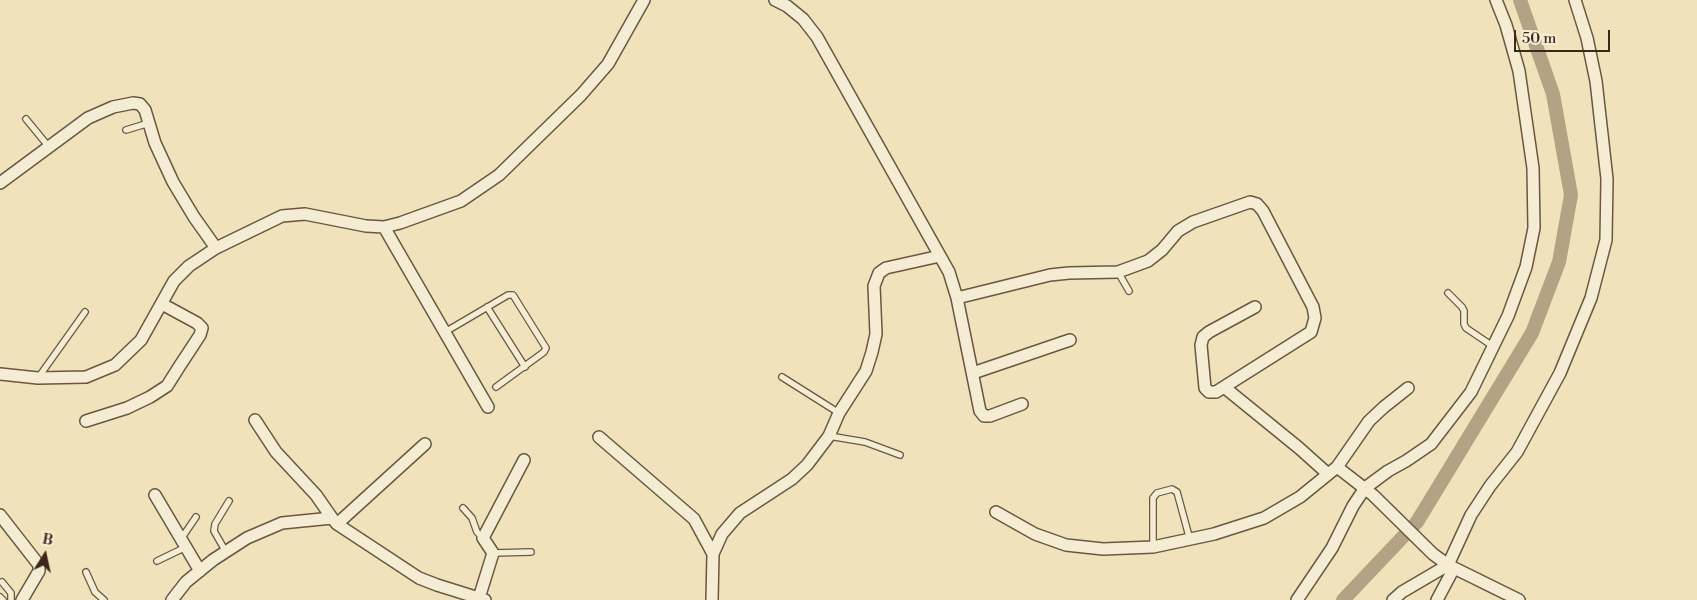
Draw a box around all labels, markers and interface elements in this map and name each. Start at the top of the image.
scale bar [1517,20,1613,52]
text: 50 m [1522,29,1556,48]
north arrow [20,530,70,580]
text: B [41,530,54,550]

